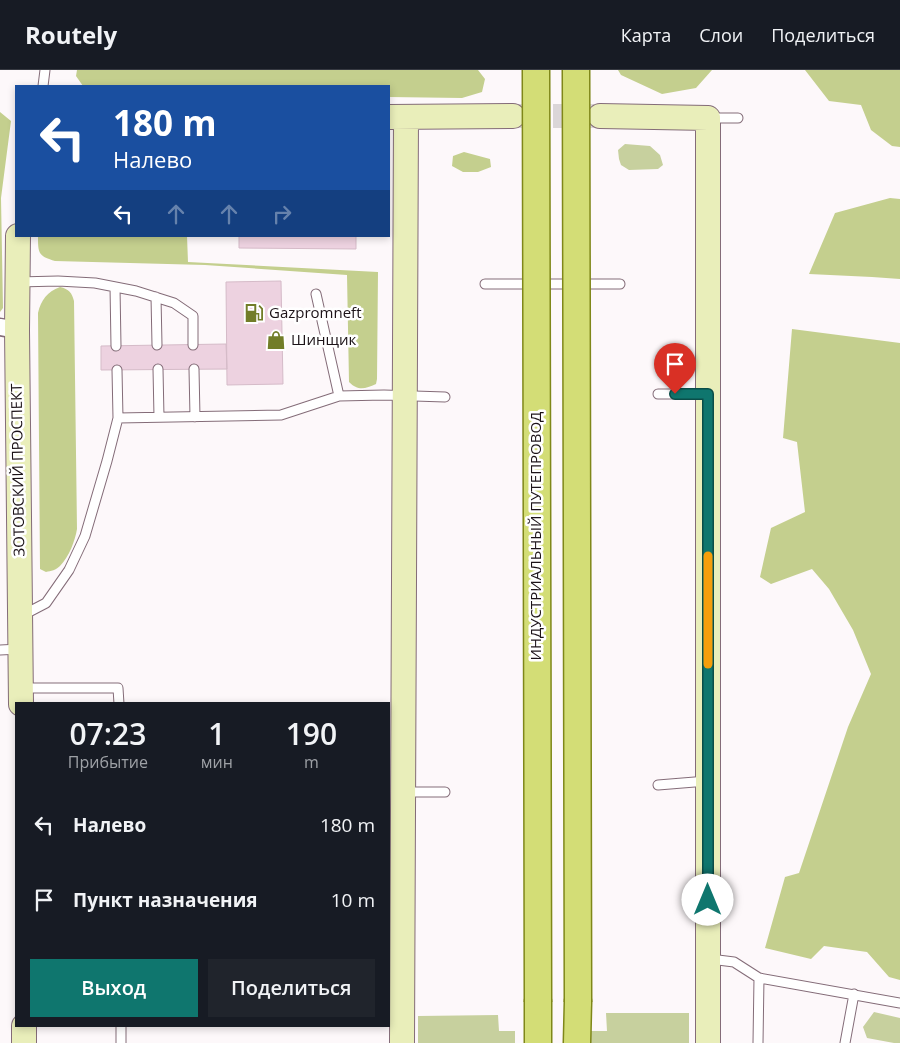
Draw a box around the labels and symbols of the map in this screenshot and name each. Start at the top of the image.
fuel station icon: Gazpromneft [243,302,265,324]
place label: Gazpromneft [269,302,362,322]
shop icon: Шинщик [265,329,287,351]
place label: Шинщик [291,329,357,349]
pin [654,343,696,394]
street label: ЗОТОВСКИЙ ПРОСПЕКТ [5,383,29,557]
street label: ИНДУСТРИАЛЬНЫЙ ПУТЕПРОВОД [525,412,545,660]
position arrow [681,873,733,925]

